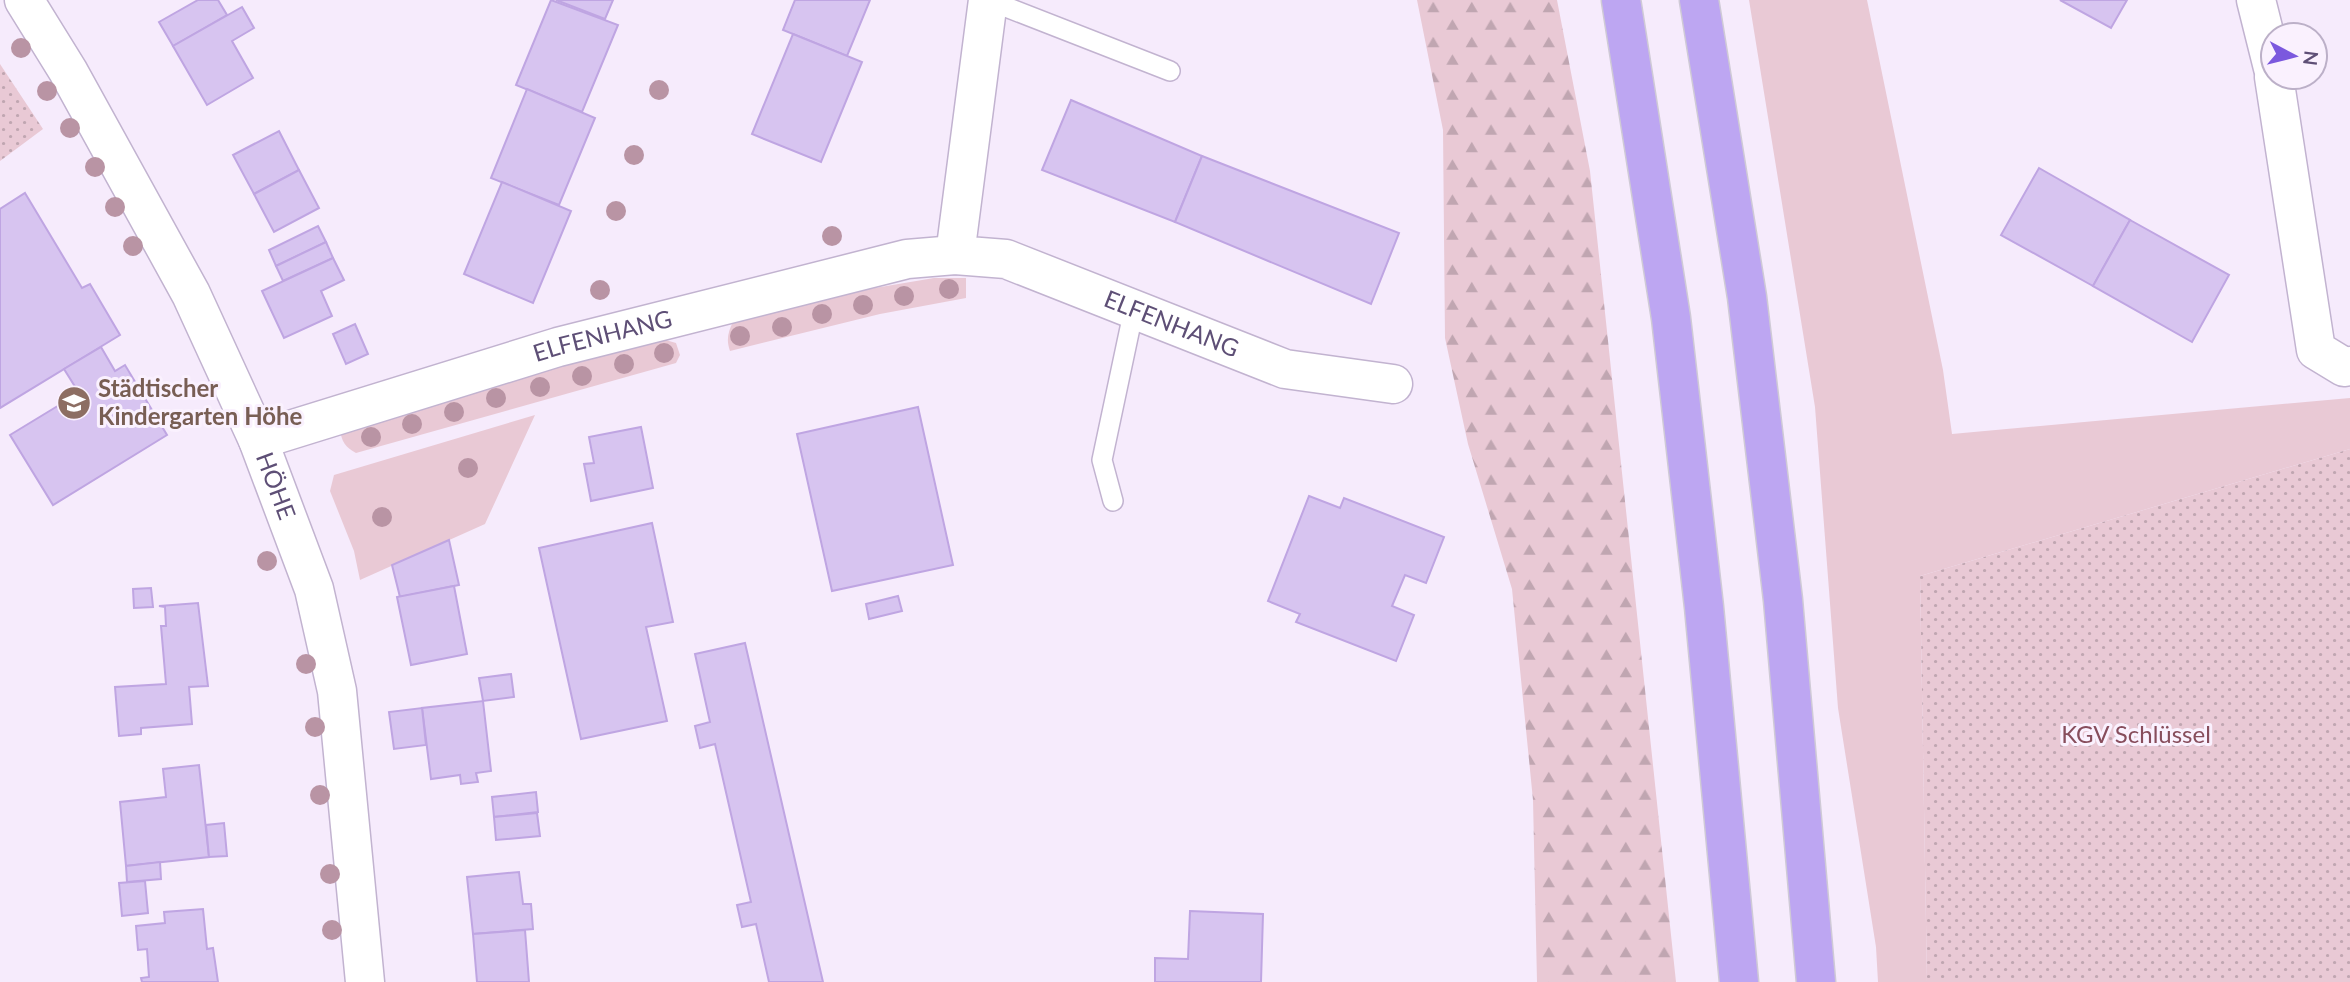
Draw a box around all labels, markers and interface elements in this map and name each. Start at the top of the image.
north arrow [2259,21,2329,91]
text: N [2299,49,2324,67]
street label: ELFENHANG [1100,283,1243,362]
street label: ELFENHANG [529,303,675,367]
place label: Städtischer Kindergarten Höhe [98,373,303,430]
school or university icon: Städtischer Kindergarten Höhe [55,384,93,422]
street label: HÖHE [251,448,303,523]
park label: KGV Schlüssel [2061,719,2211,748]

